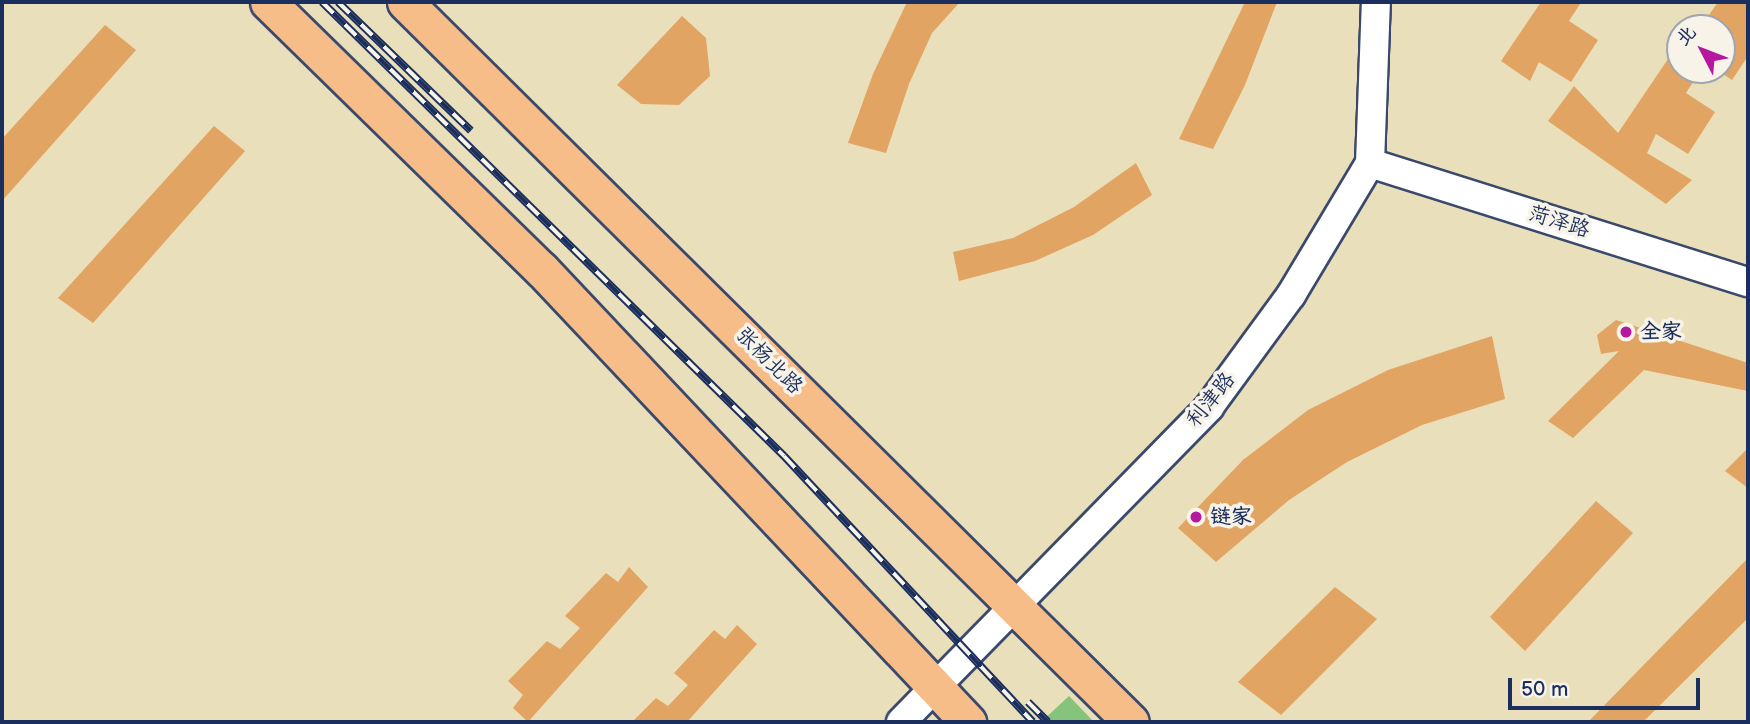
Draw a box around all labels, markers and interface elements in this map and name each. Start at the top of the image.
north arrow [1666,14,1736,84]
text: 北 [1672,21,1701,51]
street label: 菏泽路 [1525,201,1593,243]
place label: 全家 [1640,319,1682,345]
street label: 张杨北路 [730,322,808,400]
marker: 全家 [1618,324,1634,340]
street label: 利津路 [1181,368,1241,432]
place label: 链家 [1210,504,1252,530]
marker: 链家 [1188,509,1204,525]
scale bar [1512,664,1704,708]
text: 50 m [1521,677,1568,702]

